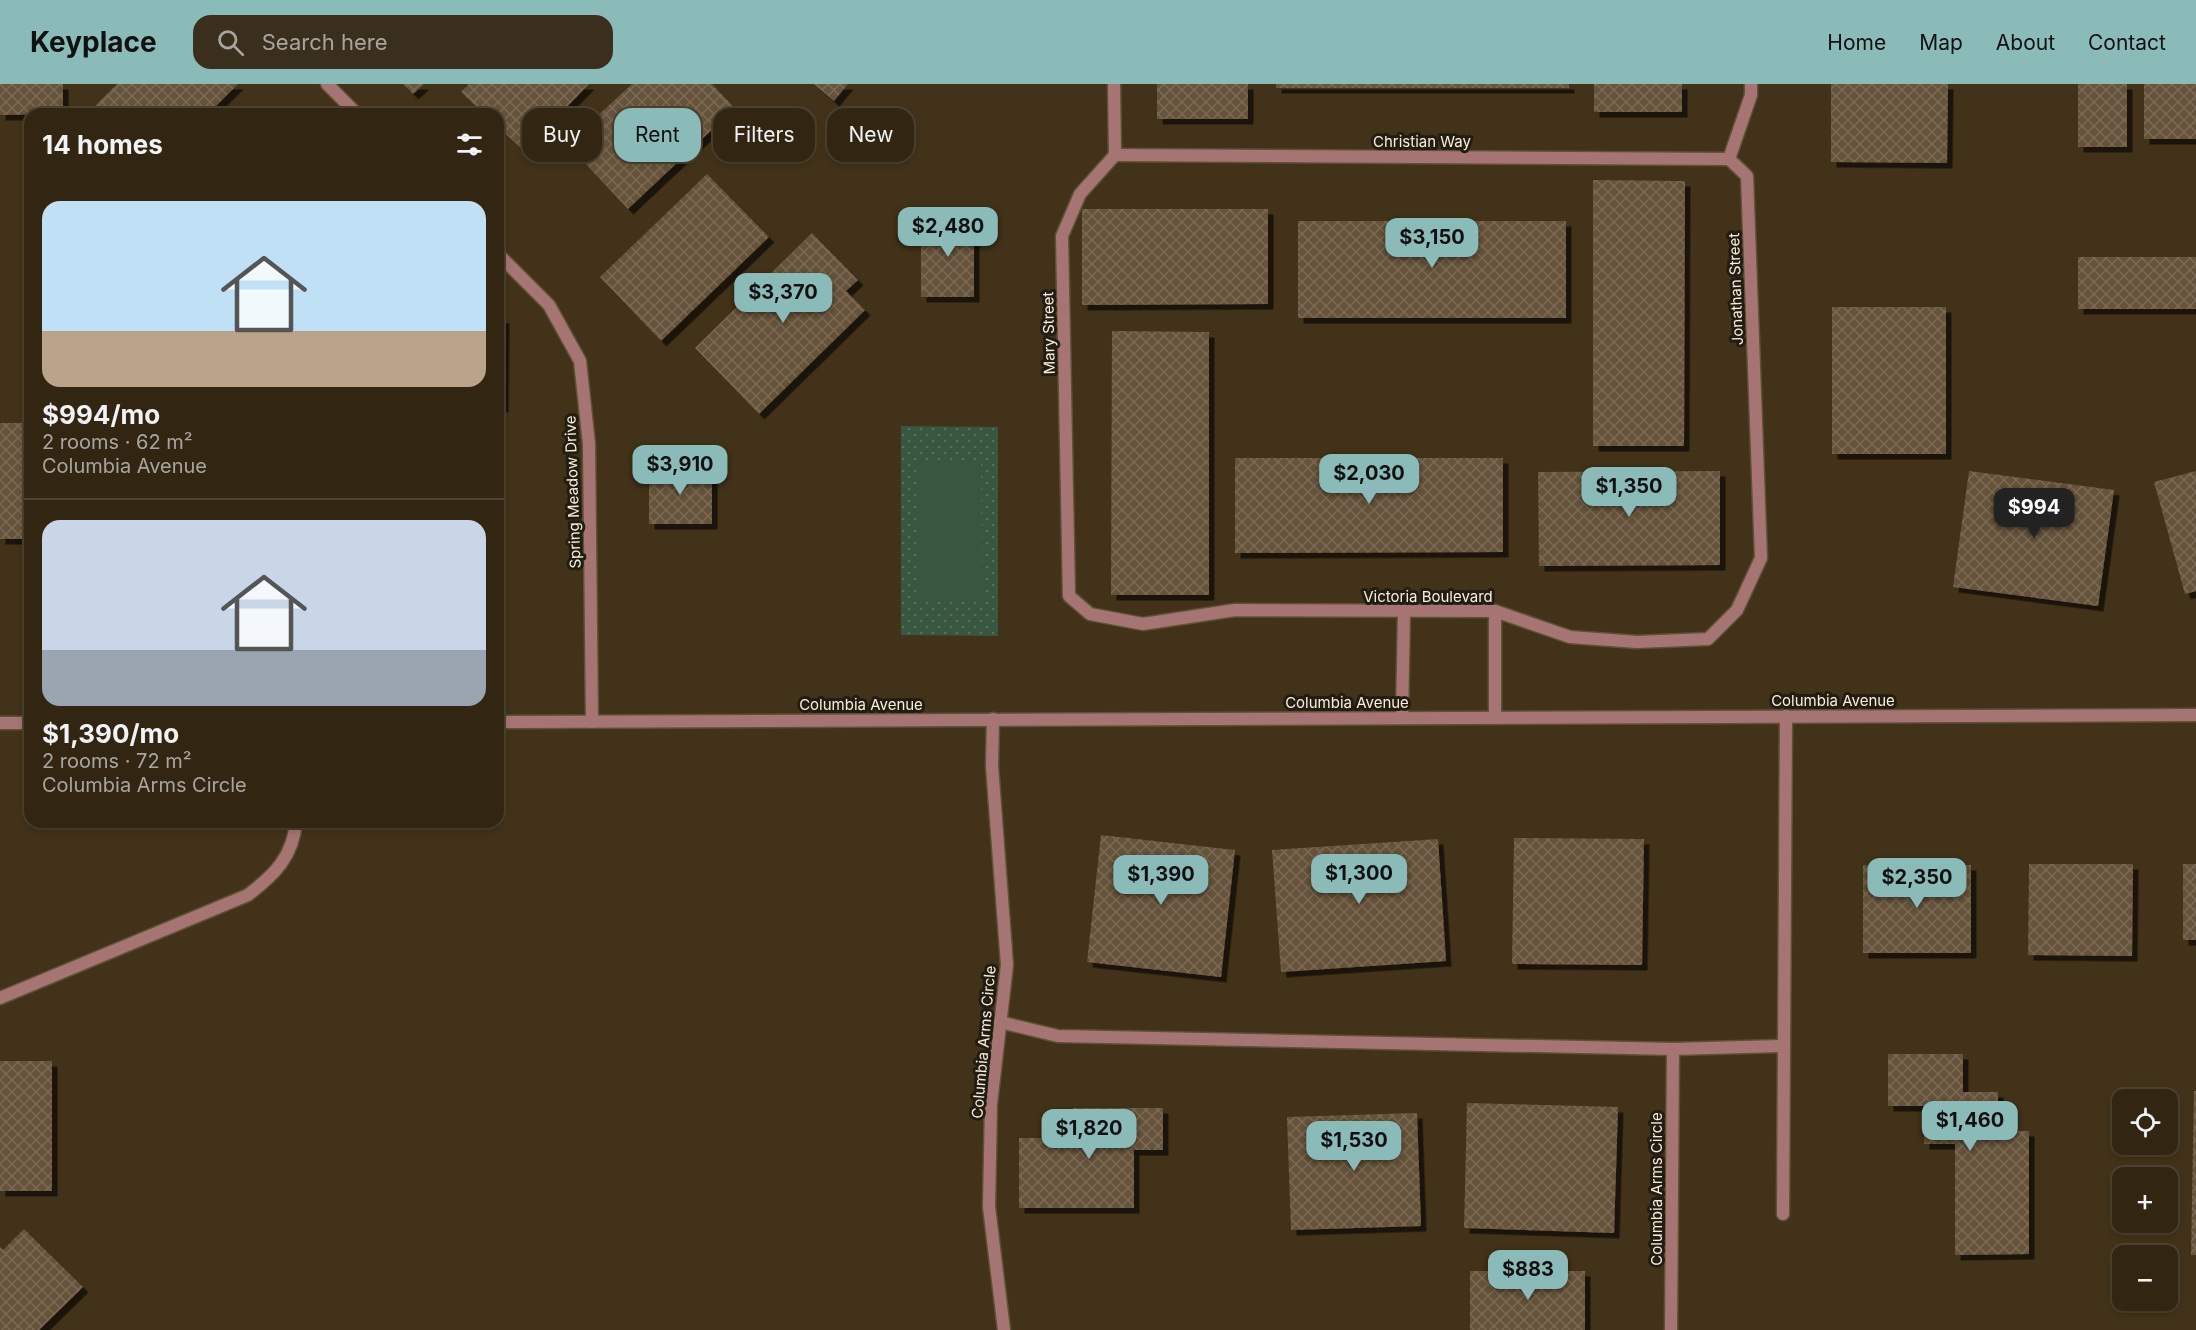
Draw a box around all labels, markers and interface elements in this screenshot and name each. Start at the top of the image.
search box [193,15,613,69]
text: Keyplace [30,25,157,59]
icon: search [214,26,247,59]
text: Search here [262,29,388,55]
text: Home [1827,30,1886,55]
text: Map [1919,30,1963,55]
text: About [1996,30,2055,55]
text: Contact [2088,30,2166,55]
chip: Buy [522,108,602,162]
chip: Rent [614,108,701,162]
chip: Filters [713,108,815,162]
chip: New [827,108,914,162]
icon: filters [453,128,486,161]
text: 14 homes [42,129,163,160]
street label: Christian Way [1373,132,1472,151]
pin: $2,480 [899,207,997,258]
text: $2,480 [912,214,984,238]
pin: $3,150 [1383,218,1481,269]
text: $3,150 [1399,225,1465,249]
street label: Jonathan Street [1724,232,1747,346]
icon: home [210,240,318,348]
pin: $3,370 [734,273,832,324]
text: $3,370 [748,280,818,304]
street label: Mary Street [1038,291,1059,375]
text: $994/mo [42,399,160,430]
street label: Spring Meadow Drive [560,415,585,569]
text: 2 rooms · 62 m² [42,430,193,454]
pin: $3,910 [631,445,729,496]
text: $3,910 [646,452,714,476]
text: Columbia Avenue [42,454,207,478]
pin: $2,030 [1320,454,1418,505]
text: $2,030 [1333,461,1405,485]
pin: $1,350 [1580,467,1678,518]
text: $1,350 [1595,474,1663,498]
pin: $994 [1998,488,2070,539]
text: $994 [2008,495,2060,519]
icon: home [210,559,318,667]
street label: Victoria Boulevard [1363,587,1493,606]
street label: Columbia Avenue [1771,691,1895,710]
street label: Columbia Avenue [1285,693,1409,712]
street label: Columbia Avenue [799,695,923,714]
text: $1,390/mo [42,718,179,749]
text: 2 rooms · 72 m² [42,749,192,773]
text: Columbia Arms Circle [42,773,247,797]
pin: $1,300 [1310,854,1408,905]
pin: $1,390 [1112,855,1210,906]
pin: $2,350 [1868,858,1966,909]
text: $1,300 [1325,861,1393,885]
text: $1,390 [1127,862,1195,886]
text: $2,350 [1881,865,1953,889]
street label: Columbia Arms Circle [967,965,1000,1119]
map controls [2112,1089,2178,1311]
button: locate [2112,1089,2178,1155]
pin: $1,460 [1921,1101,2019,1152]
text: $1,460 [1936,1108,2004,1132]
pin: $1,820 [1040,1109,1138,1160]
street label: Columbia Arms Circle [1647,1112,1666,1266]
text: $1,820 [1056,1116,1122,1140]
pin: $1,530 [1305,1121,1403,1172]
text: $1,530 [1320,1128,1388,1152]
button: + [2112,1167,2178,1233]
button: − [2112,1245,2178,1311]
pin: $883 [1492,1250,1564,1301]
text: $883 [1502,1257,1554,1281]

